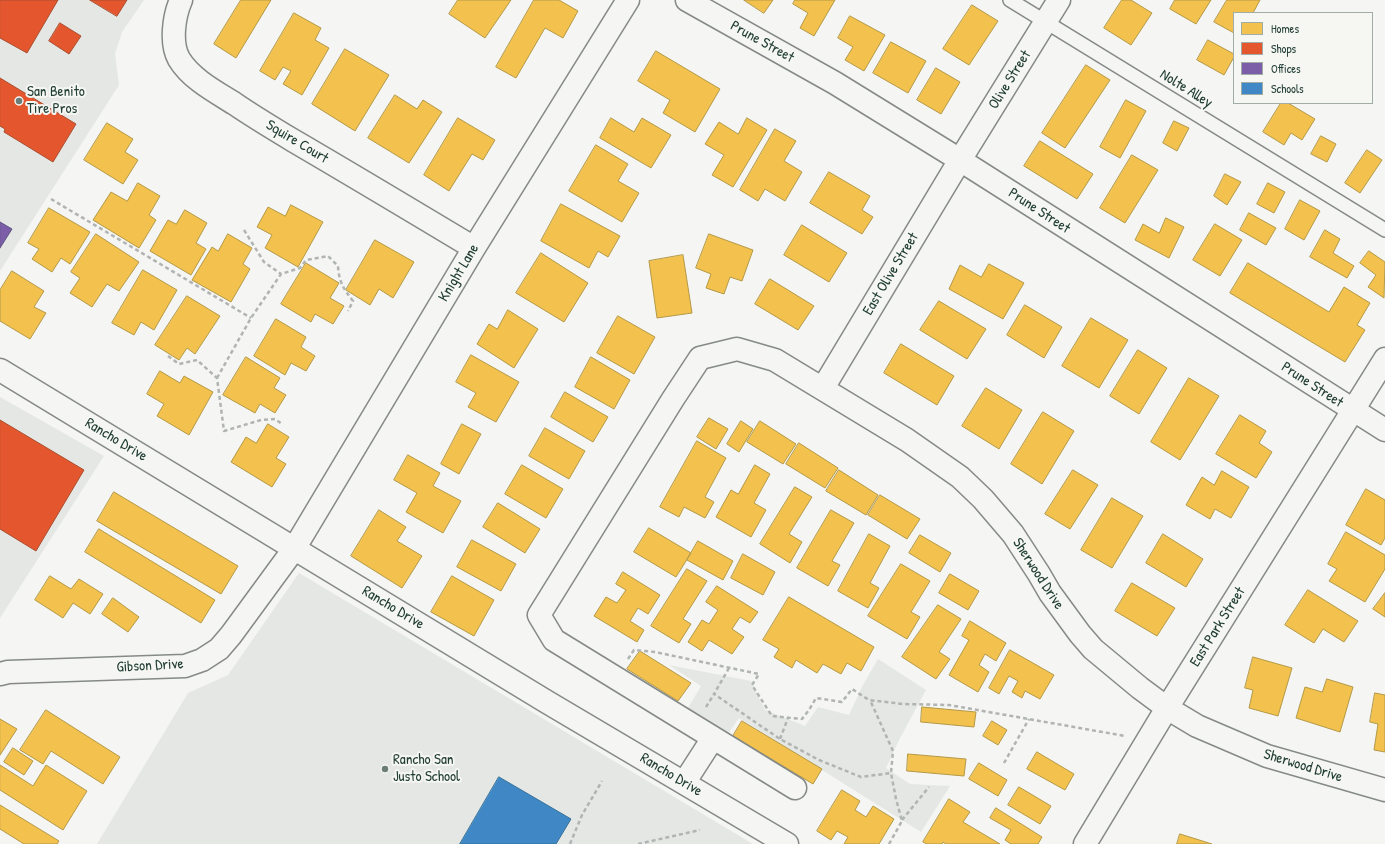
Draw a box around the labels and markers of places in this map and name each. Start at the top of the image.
place label: San Benito Tire Pros [27,83,85,118]
marker: San Benito Tire Pros [14,96,24,106]
place label: Rancho San Justo School [393,751,460,786]
marker: Rancho San Justo School [380,764,390,774]

